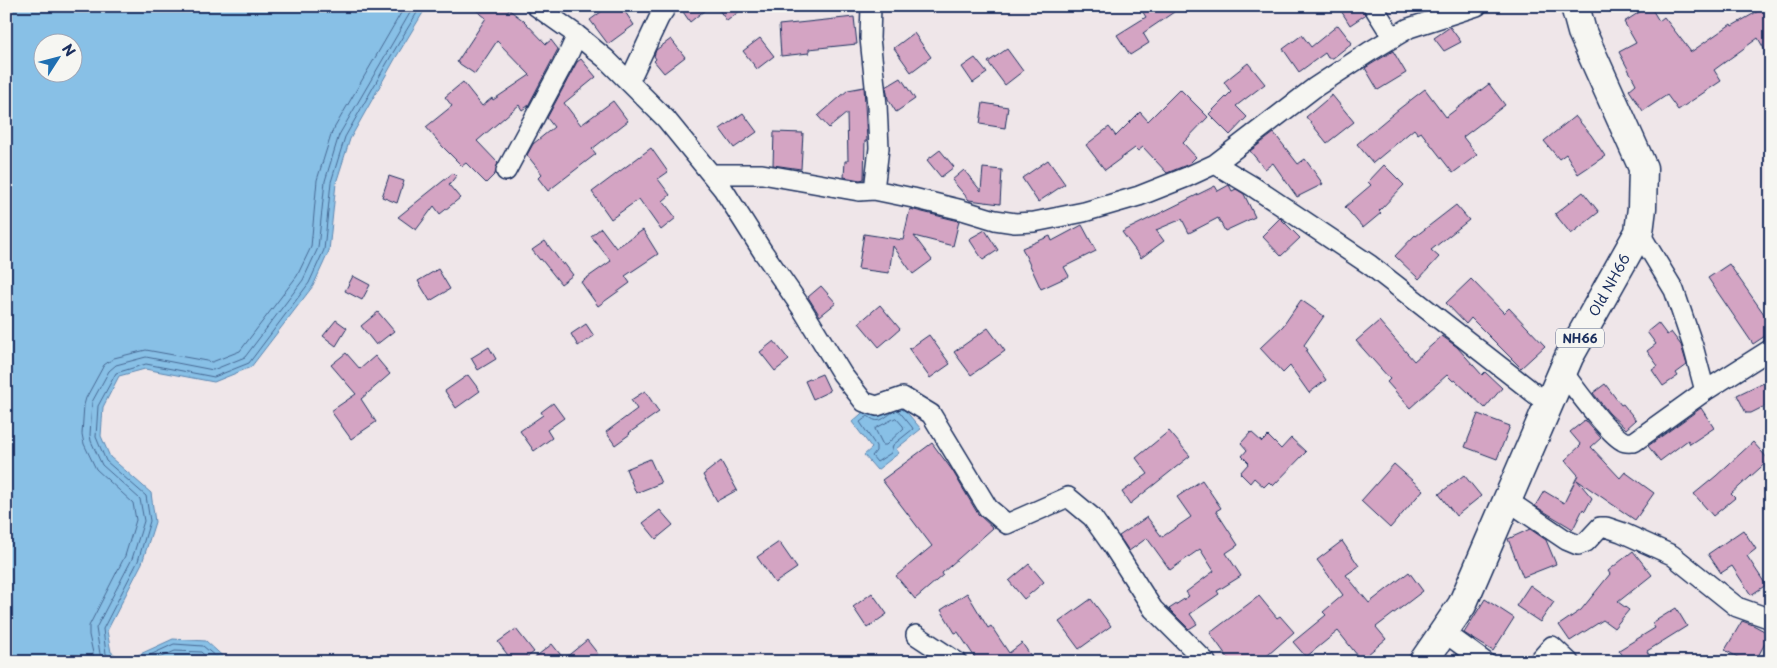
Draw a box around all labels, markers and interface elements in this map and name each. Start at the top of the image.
north arrow [32,32,82,82]
text: N [57,39,81,61]
street label: Old NH66 [1583,250,1635,320]
road number: NH66 [1556,328,1604,348]

